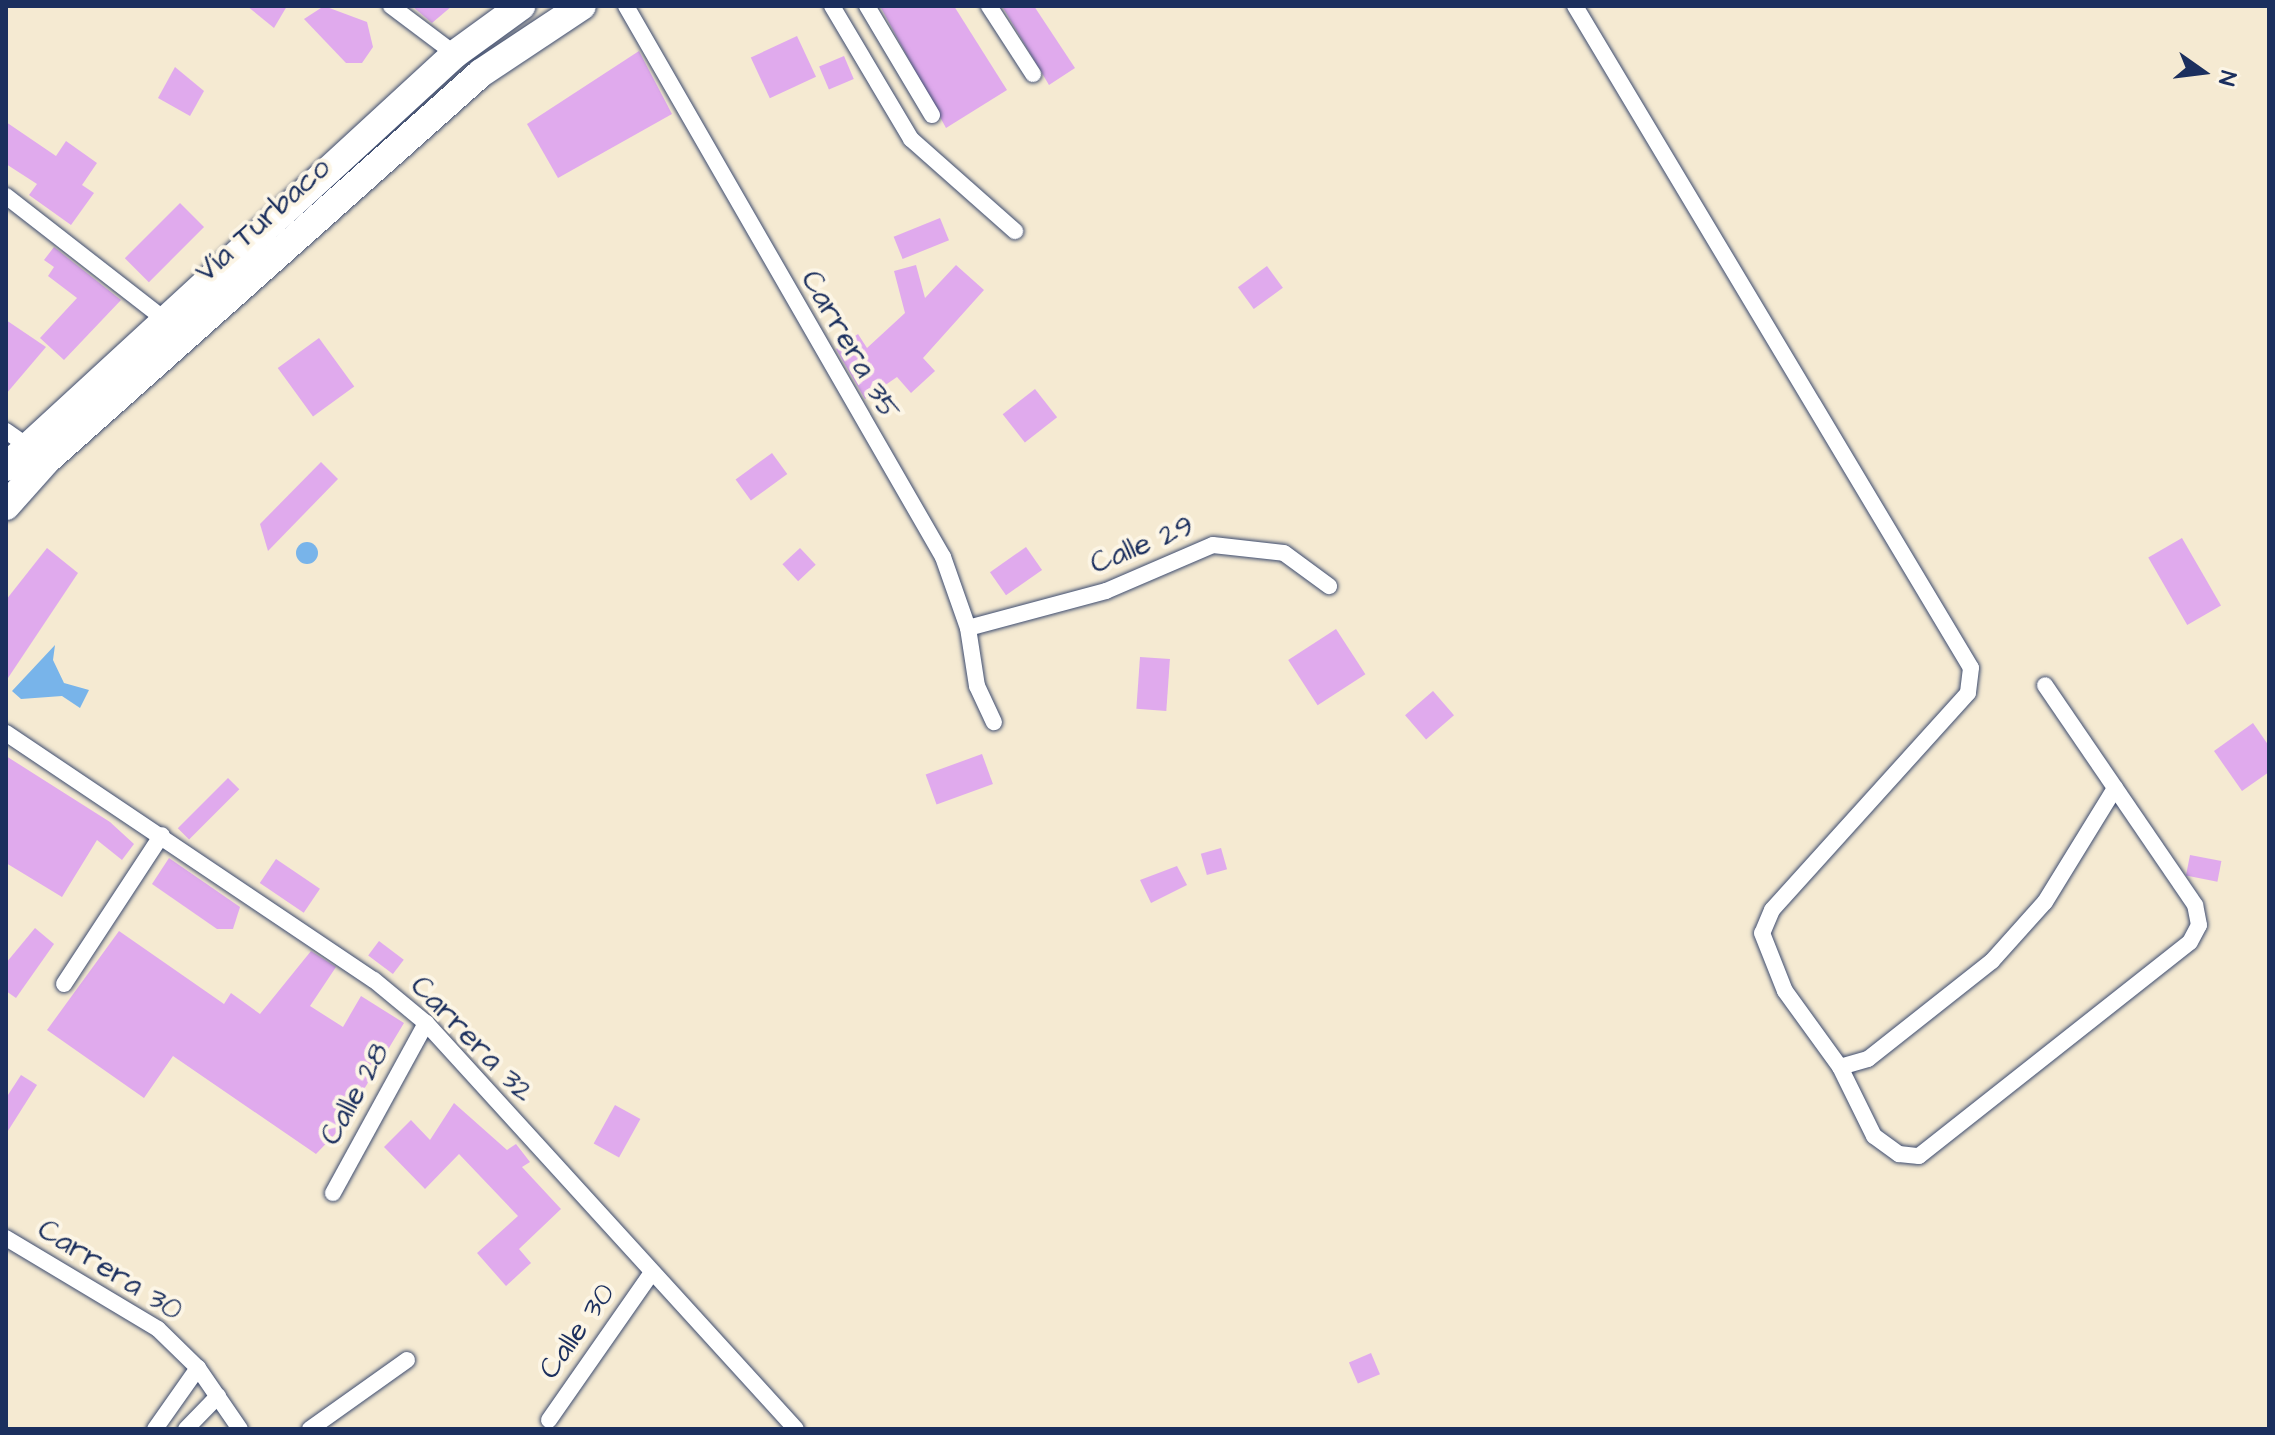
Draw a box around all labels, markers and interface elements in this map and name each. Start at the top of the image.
north arrow [2163,32,2243,112]
text: N [2210,67,2243,88]
street label: Vía Turbaco [188,150,338,290]
street label: Carrera 35 [793,264,907,426]
street label: Calle 29 [1085,508,1199,582]
street label: Carrera 32 [403,968,541,1110]
street label: Calle 28 [312,1037,398,1151]
street label: Carrera 30 [31,1211,189,1329]
street label: Calle 30 [531,1276,623,1386]

